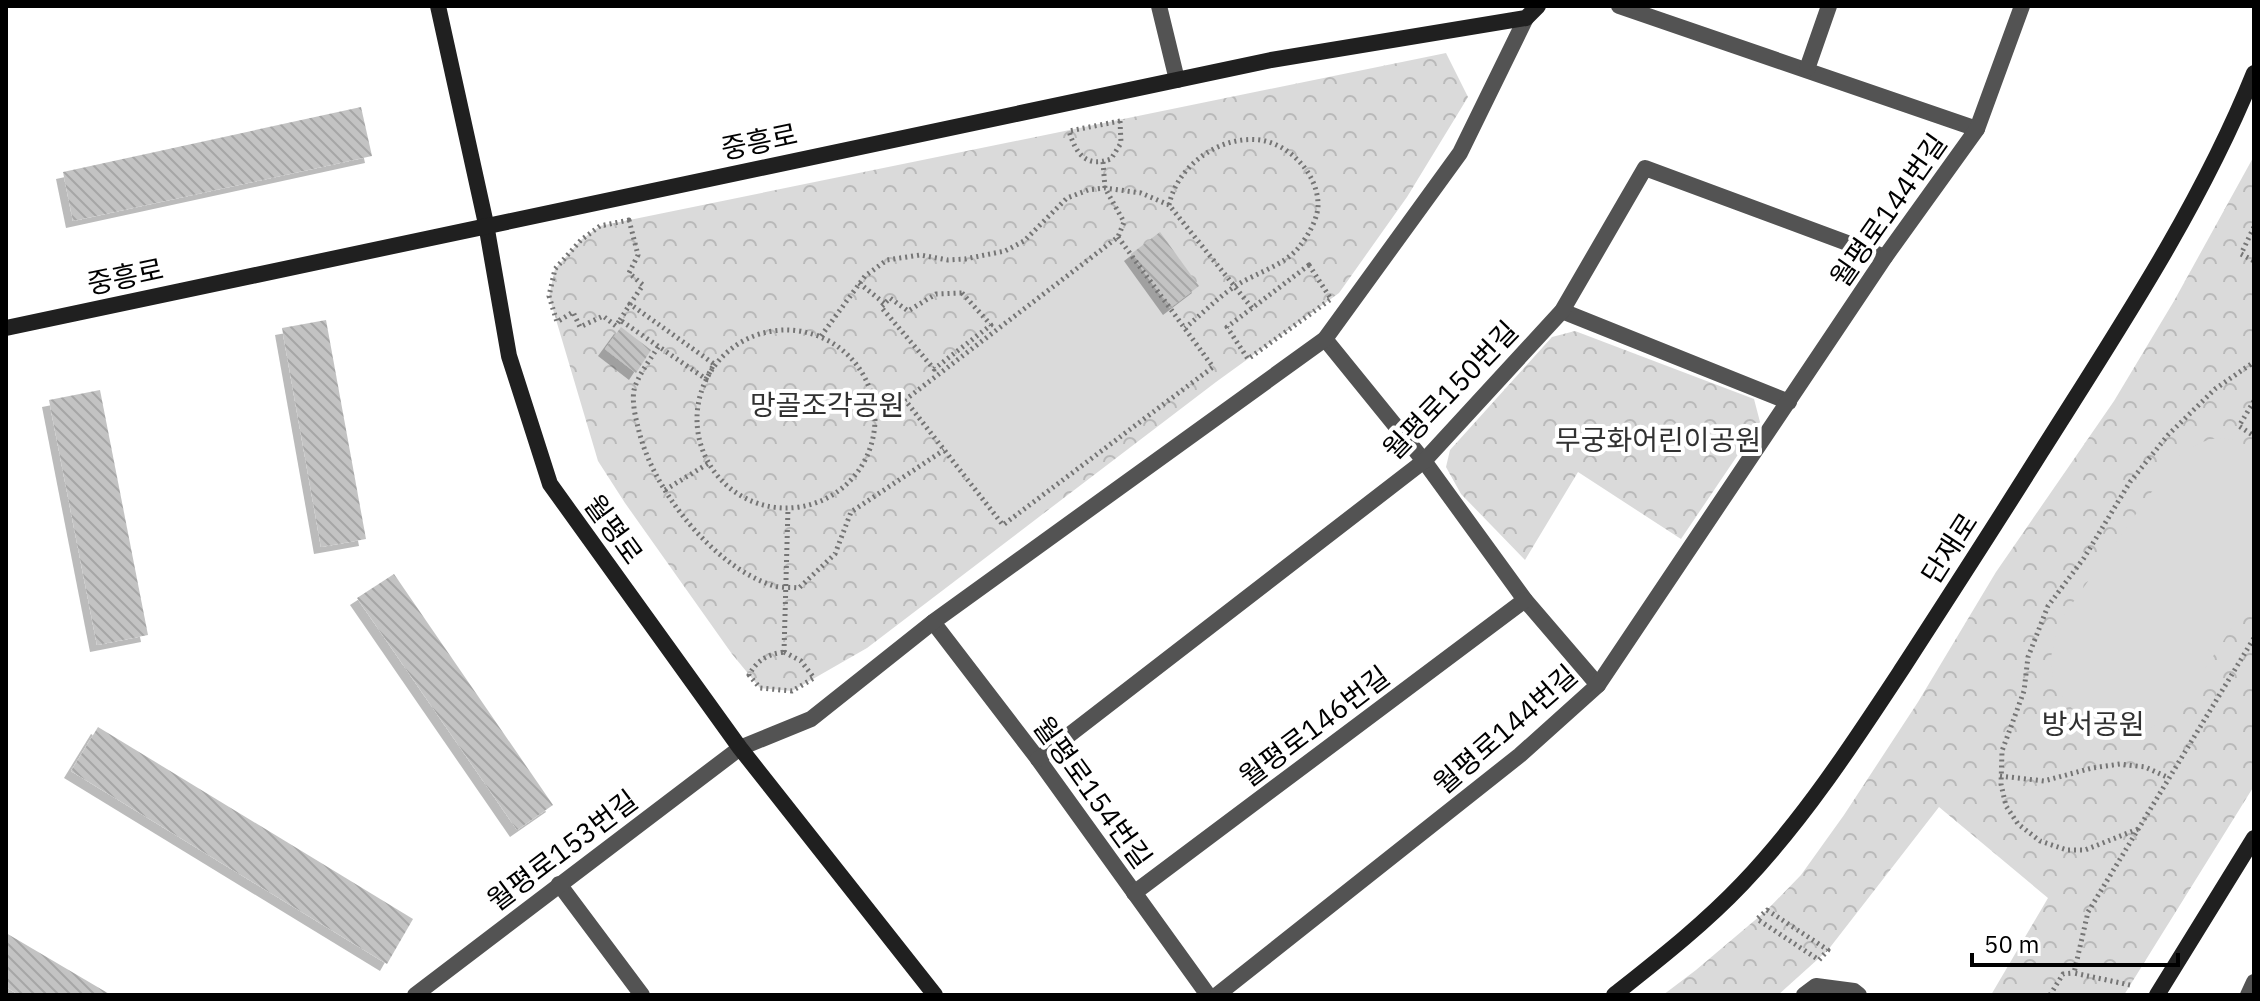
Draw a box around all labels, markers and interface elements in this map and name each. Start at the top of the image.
street label: 중흥로 [717,115,801,167]
street label: 월평로144번길 [1821,126,1955,294]
street label: 중흥로 [83,250,167,302]
street label: 월평로150번길 [1374,313,1526,467]
park label: 망골조각공원 [750,386,904,423]
park label: 무궁화어린이공원 [1555,421,1761,458]
street label: 월평로 [576,487,652,571]
street label: 단재로 [1912,506,1986,590]
street label: 월평로144번길 [1425,656,1585,802]
street label: 월평로146번길 [1231,657,1397,795]
park label: 방서공원 [2041,705,2145,742]
street label: 월평로154번길 [1025,709,1161,875]
street label: 월평로153번길 [479,781,645,919]
scale bar [1972,917,2178,967]
text: 50 m [1984,928,2039,960]

